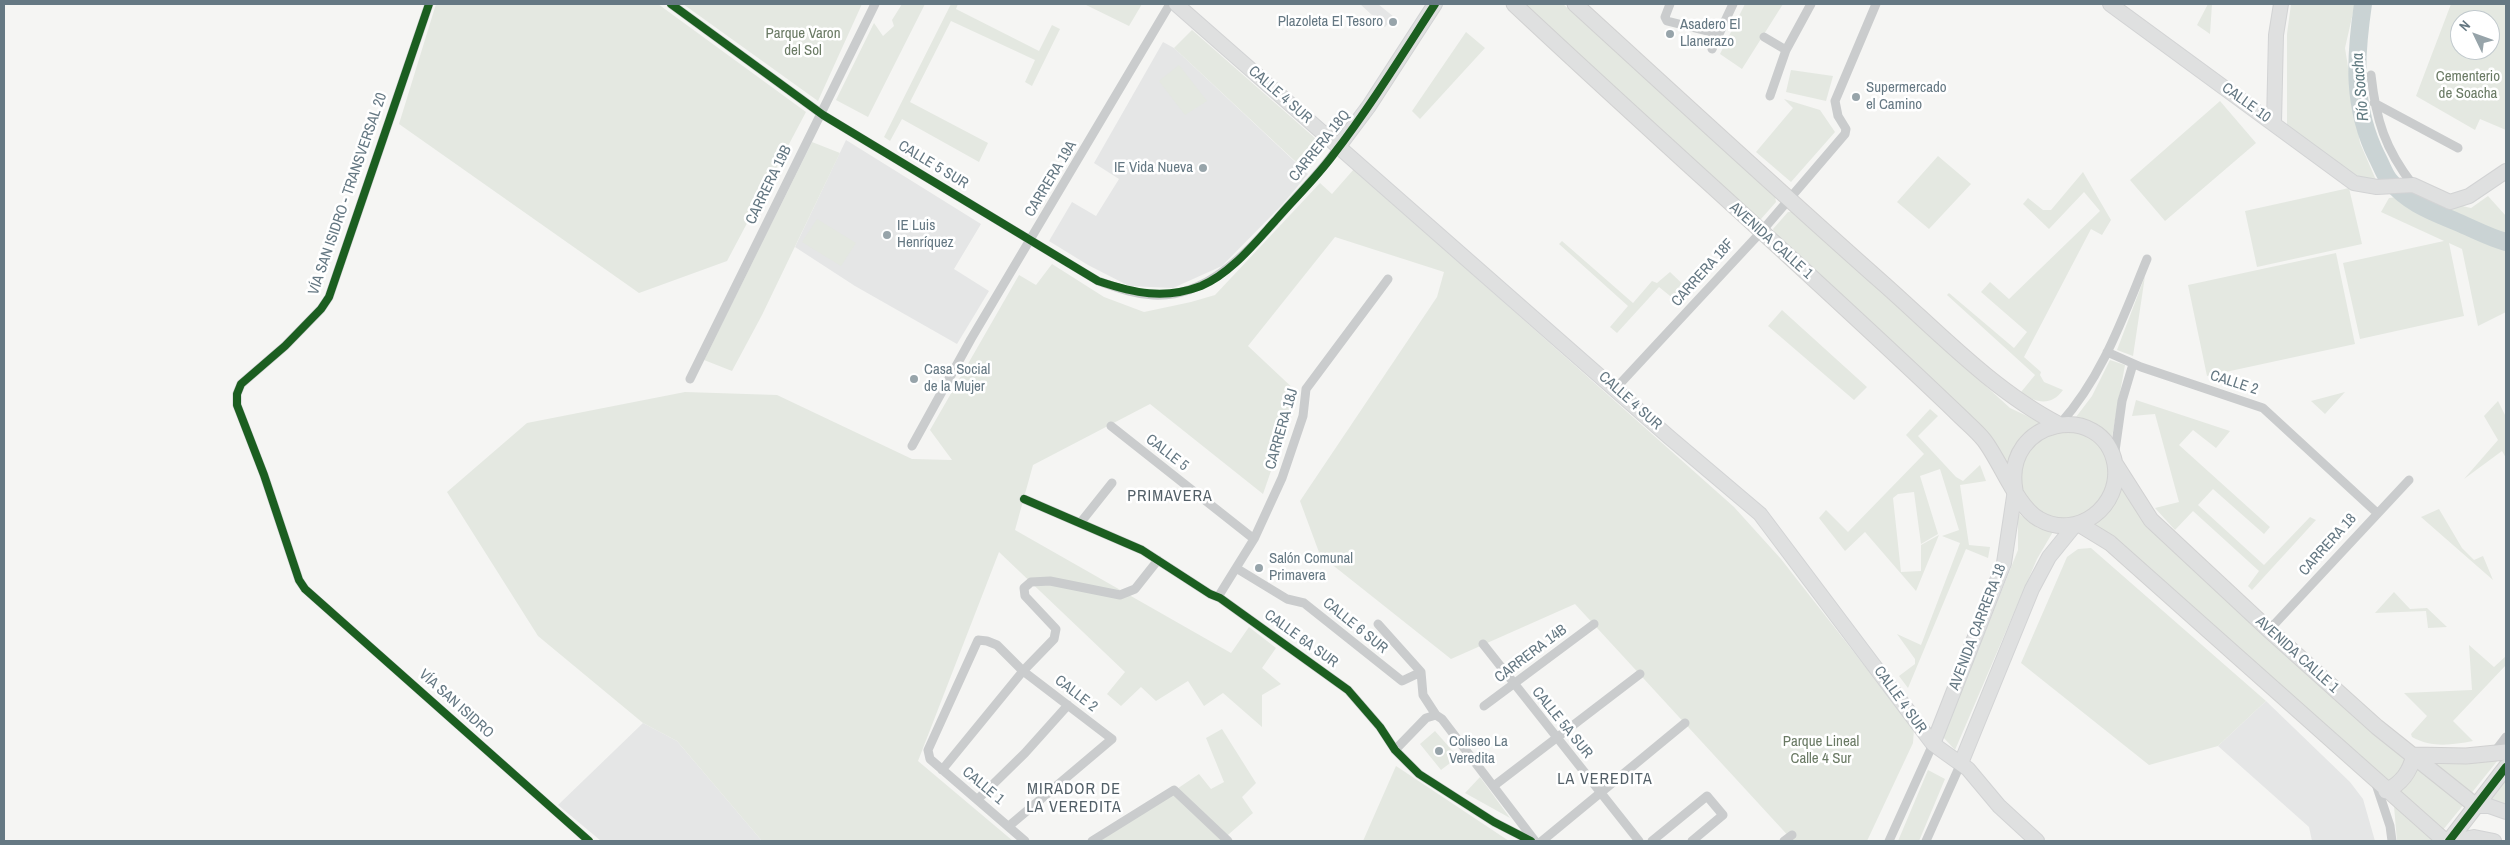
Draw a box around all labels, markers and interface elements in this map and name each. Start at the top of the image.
north arrow [2450,10,2500,60]
place label: Plazoleta El Tesoro [1278,13,1383,31]
marker: Plazoleta El Tesoro [1387,16,1399,28]
place label: Asadero El Llanerazo [1680,16,1740,51]
text: N [2455,17,2474,35]
park label: Parque Varon del Sol [766,25,840,60]
marker: Asadero El Llanerazo [1664,28,1676,40]
water label: Río Soacha [2348,52,2374,122]
street label: CALLE 4 SUR [1244,62,1316,128]
park label: Cementerio de Soacha [2436,68,2500,103]
place label: Supermercado el Camino [1866,79,1947,114]
street label: CALLE 10 [2218,79,2274,127]
street label: VÍA SAN ISIDRO - TRANSVERSAL 20 [305,91,391,297]
marker: Supermercado el Camino [1850,91,1862,103]
street label: CARRERA 18Q [1286,107,1354,185]
street label: CALLE 5 SUR [895,137,971,193]
street label: CARRERA 19A [1021,138,1081,220]
street label: CARRERA 19B [742,143,796,227]
place label: IE Vida Nueva [1114,159,1193,177]
marker: IE Vida Nueva [1197,162,1209,174]
street label: AVENIDA CALLE 1 [1726,199,1816,283]
place label: IE Luis Henríquez [897,217,954,252]
marker: IE Luis Henríquez [881,229,893,241]
street label: CARRERA 18F [1668,235,1738,311]
place label: Casa Social de la Mujer [924,361,990,396]
street label: CALLE 2 [2208,367,2260,399]
street label: CALLE 4 SUR [1595,368,1665,434]
marker: Casa Social de la Mujer [908,373,920,385]
street label: CARRERA 18J [1262,386,1302,472]
street label: CALLE 5 [1142,431,1192,475]
district label: PRIMAVERA [1126,487,1214,507]
street label: CARRERA 18 [2295,510,2361,580]
place label: Salón Comunal Primavera [1269,550,1353,585]
street label: AVENIDA CARRERA 18 [1946,561,2010,693]
marker: Salón Comunal Primavera [1253,562,1265,574]
street label: CALLE 6 SUR [1319,594,1391,658]
street label: CALLE 6A SUR [1261,606,1341,672]
street label: AVENIDA CALLE 1 [2252,613,2342,697]
street label: CARRERA 14B [1491,621,1571,687]
street label: CALLE 4 SUR [1870,663,1930,737]
street label: VÍA SAN ISIDRO [415,666,497,742]
street label: CALLE 2 [1051,672,1101,716]
street label: CALLE 5A SUR [1528,684,1596,762]
place label: Coliseo La Veredita [1449,733,1508,768]
park label: Parque Lineal Calle 4 Sur [1783,733,1859,768]
marker: Coliseo La Veredita [1433,745,1445,757]
street label: CALLE 1 [958,763,1008,809]
district label: LA VEREDITA [1556,770,1654,790]
district label: MIRADOR DE LA VEREDITA [1025,780,1123,818]

